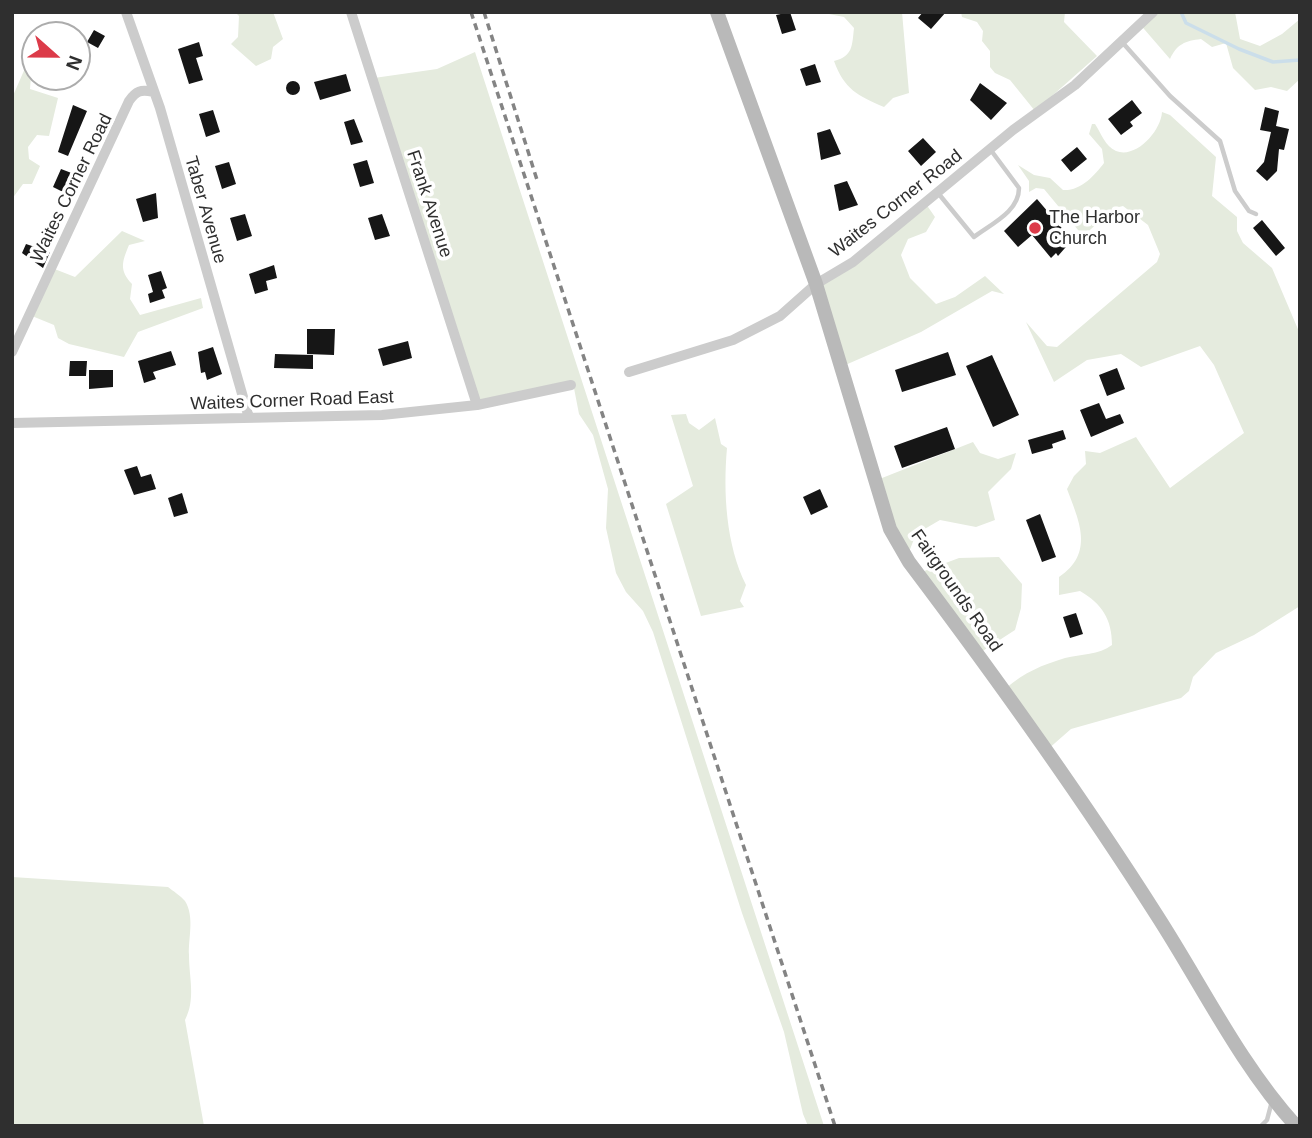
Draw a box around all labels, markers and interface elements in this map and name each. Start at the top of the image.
north arrow [21,21,91,91]
text: N [62,53,86,73]
street label: Waites Corner Road [27,110,117,266]
street label: Waites Corner Road [825,145,967,263]
street label: Frank Avenue [401,148,457,260]
street label: Taber Avenue [179,154,231,266]
place label: The Harbor Church [1049,207,1140,249]
marker: The Harbor Church [1027,220,1043,236]
street label: Waites Corner Road East [190,387,394,415]
street label: Fairgrounds Road [906,526,1006,656]

